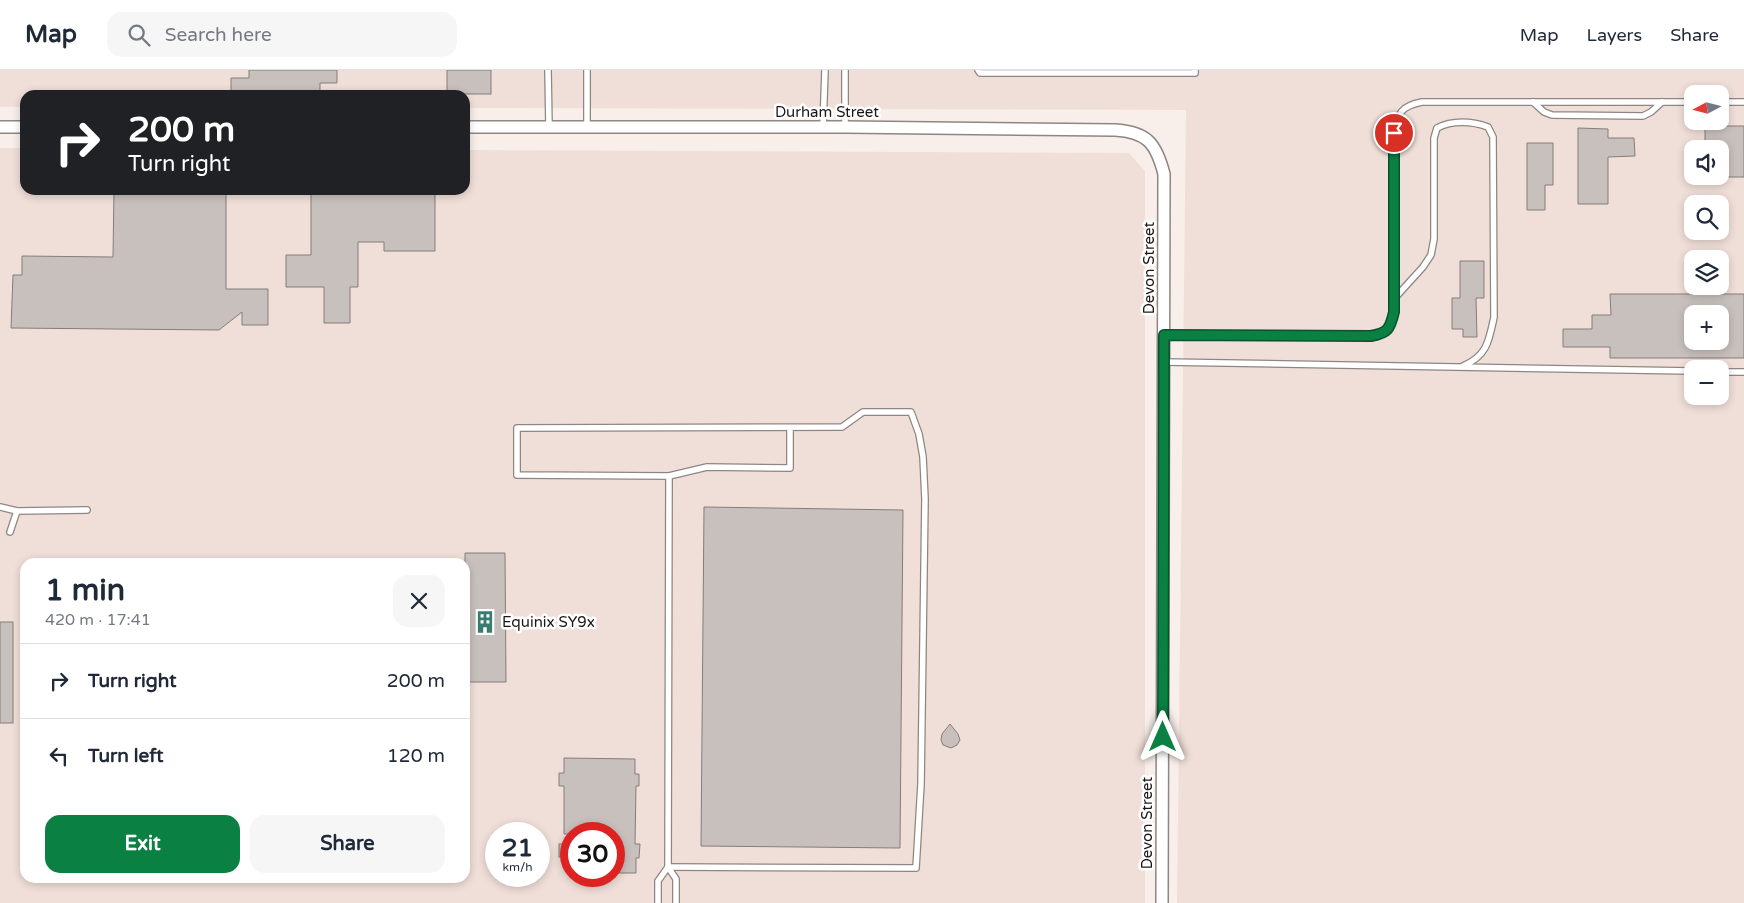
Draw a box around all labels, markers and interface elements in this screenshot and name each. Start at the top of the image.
search box [107,12,457,57]
text: Map [25,20,77,49]
icon: search [125,21,153,49]
text: Search here [165,24,272,46]
text: Map [1520,24,1559,46]
text: Layers [1587,24,1642,46]
text: Share [1670,24,1719,46]
north arrow [1684,85,1729,130]
map controls [1684,85,1729,405]
street label: Durham Street [775,103,879,121]
text: 200 m [128,109,235,151]
icon: right [45,110,110,175]
pin [1373,112,1415,154]
icon: arrive [1380,119,1408,147]
button: sound [1684,140,1729,185]
text: Turn right [128,151,230,177]
button: search [1684,195,1729,240]
street label: Devon Street [1140,222,1158,314]
button: layers [1684,250,1729,295]
button: + [1684,305,1729,350]
button: − [1684,360,1729,405]
text: 1 min [45,572,125,609]
button: close [393,575,445,627]
building icon: Equinix SY9x [472,609,498,635]
text: 420 m · 17:41 [45,610,151,630]
place label: Equinix SY9x [502,613,595,631]
icon: right [45,667,73,695]
text: Turn right [88,670,176,692]
text: 200 m [387,670,445,692]
position arrow [1136,710,1188,762]
icon: left [45,742,73,770]
text: Turn left [88,745,164,767]
text: 120 m [387,745,445,767]
street label: Devon Street [1138,777,1156,869]
button: Exit [45,815,240,873]
button: Share [250,815,445,873]
speed limit sign: 30 [560,822,625,887]
text: 21 [502,833,533,863]
text: km/h [502,860,533,874]

